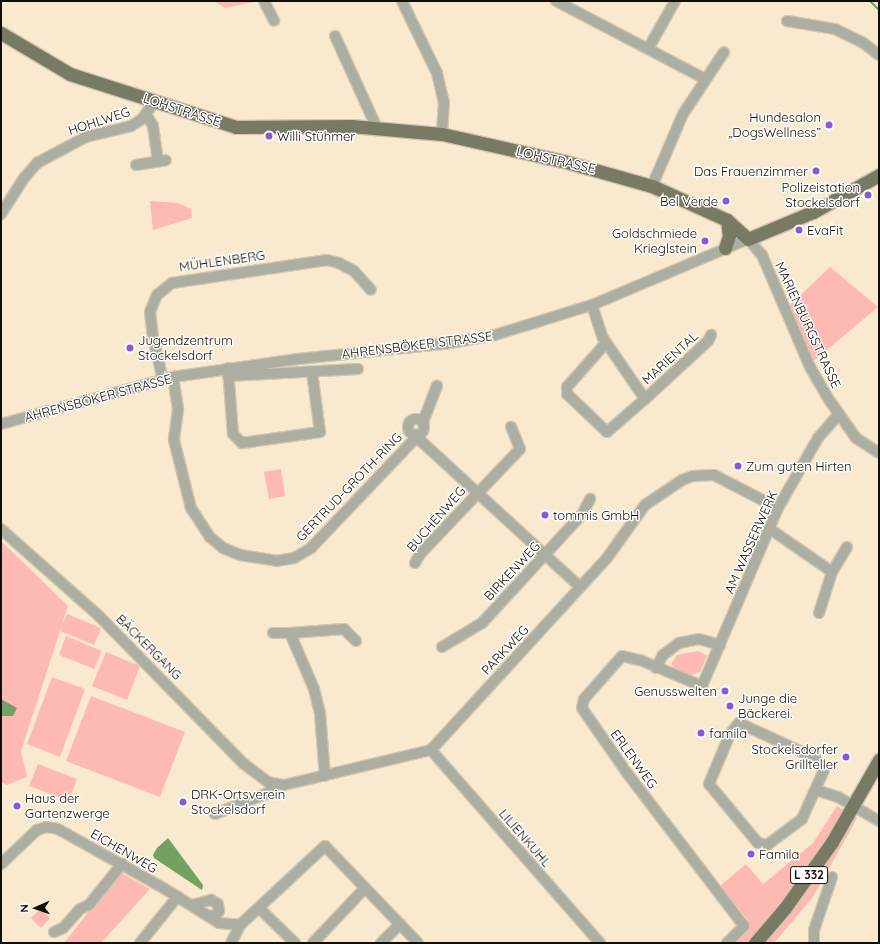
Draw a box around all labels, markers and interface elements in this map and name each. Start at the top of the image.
street label: LOHSTRASSE [141,90,223,130]
street label: HOHLWEG [66,104,132,138]
place label: Hundesalon „DogsWellness” [728,110,821,141]
marker: Hundesalon „DogsWellness” [824,120,834,130]
place label: Willi Stühmer [277,128,355,144]
marker: Willi Stühmer [264,131,274,141]
street label: LOHSTRASSE [515,143,597,177]
place label: Das Frauenzimmer [694,163,808,179]
marker: Das Frauenzimmer [811,166,821,176]
place label: Polizeistation Stockelsdorf [782,180,860,211]
marker: Polizeistation Stockelsdorf [863,190,873,200]
place label: Bel Verde [660,193,718,209]
marker: Bel Verde [721,196,731,206]
place label: EvaFit [807,222,843,238]
marker: EvaFit [794,225,804,235]
place label: Goldschmiede Krieglstein [612,226,697,257]
marker: Goldschmiede Krieglstein [700,236,710,246]
street label: MÜHLENBERG [178,247,266,275]
street label: MARIENBURGSTRASSE [772,259,844,391]
street label: AHRENSBÖKER STRASSE [341,328,493,362]
street label: MARIENTAL [639,328,701,388]
place label: Jugendzentrum Stockelsdorf [138,333,233,364]
marker: Jugendzentrum Stockelsdorf [125,343,135,353]
street label: AHRENSBÖKER STRASSE [23,371,173,425]
street label: GERTRUD-GROTH-RING [293,429,405,545]
place label: Zum guten Hirten [746,458,852,474]
marker: Zum guten Hirten [733,461,743,471]
street label: BUCHENWEG [403,483,469,555]
street label: AM WASSERWERK [721,488,781,596]
place label: tommis GmbH [553,507,639,523]
marker: tommis GmbH [540,510,550,520]
street label: BIRKENWEG [481,538,543,604]
street label: BÄCKERGANG [113,611,185,683]
street label: PARKWEG [478,622,532,678]
place label: Genusswelten [634,683,717,699]
marker: Genusswelten [720,686,730,696]
place label: Junge die Bäckerei. [738,691,797,722]
marker: Junge die Bäckerei. [725,701,735,711]
place label: famila [709,725,747,741]
street label: ERLENWEG [607,727,661,791]
marker: famila [696,728,706,738]
place label: Stockelsdorfer Grillteller [751,742,838,773]
marker: Stockelsdorfer Grillteller [841,752,851,762]
place label: DRK-Ortsverein Stockelsdorf [191,787,285,818]
place label: Haus der Gartenzwerge [25,791,110,822]
marker: DRK-Ortsverein Stockelsdorf [178,797,188,807]
marker: Haus der Gartenzwerge [12,801,22,811]
street label: LILIENKUHL [496,806,554,870]
street label: EICHENWEG [88,826,160,876]
place label: Famila [759,846,799,862]
marker: Famila [746,849,756,859]
road number: L 332 [790,865,828,885]
north arrow [16,888,56,928]
text: N [17,904,31,913]

